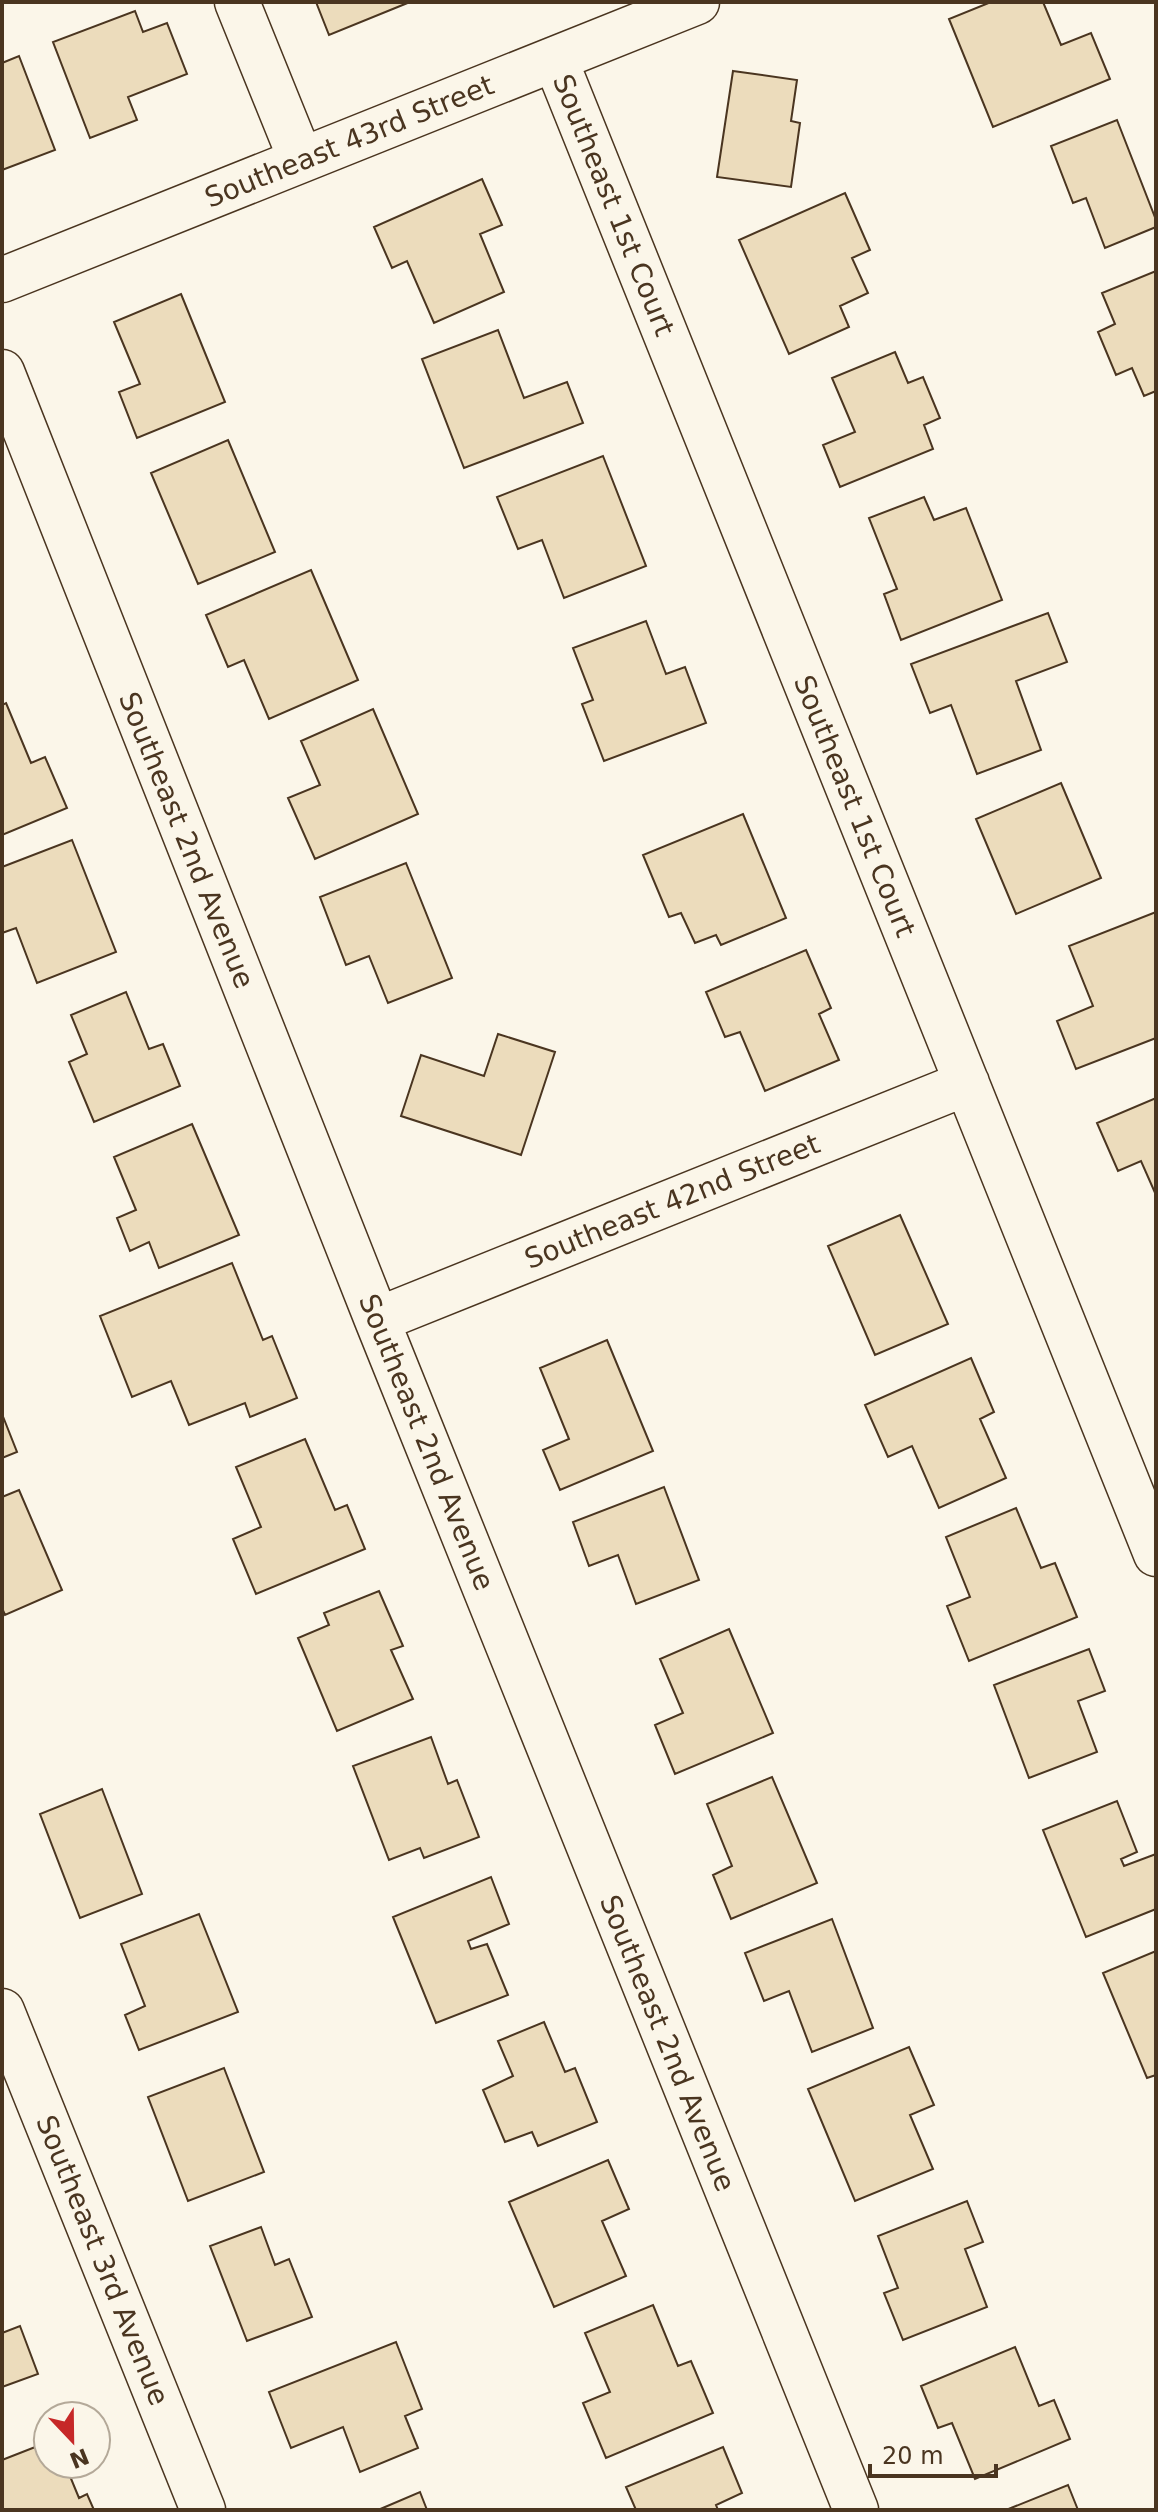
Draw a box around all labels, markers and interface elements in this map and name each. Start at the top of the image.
street label: Southeast 43rd Street [200,68,498,215]
street label: Southeast 1st Court [546,69,681,341]
street label: Southeast 1st Court [787,670,922,942]
street label: Southeast 2nd Avenue [112,687,261,993]
street label: Southeast 42nd Street [520,1127,825,1276]
street label: Southeast 2nd Avenue [352,1289,501,1595]
street label: Southeast 2nd Avenue [593,1890,742,2196]
street label: Southeast 3rd Avenue [29,2110,176,2410]
north arrow [32,2400,112,2480]
scale bar [870,2428,996,2478]
text: 20 m [882,2442,944,2470]
text: N [66,2443,93,2473]

